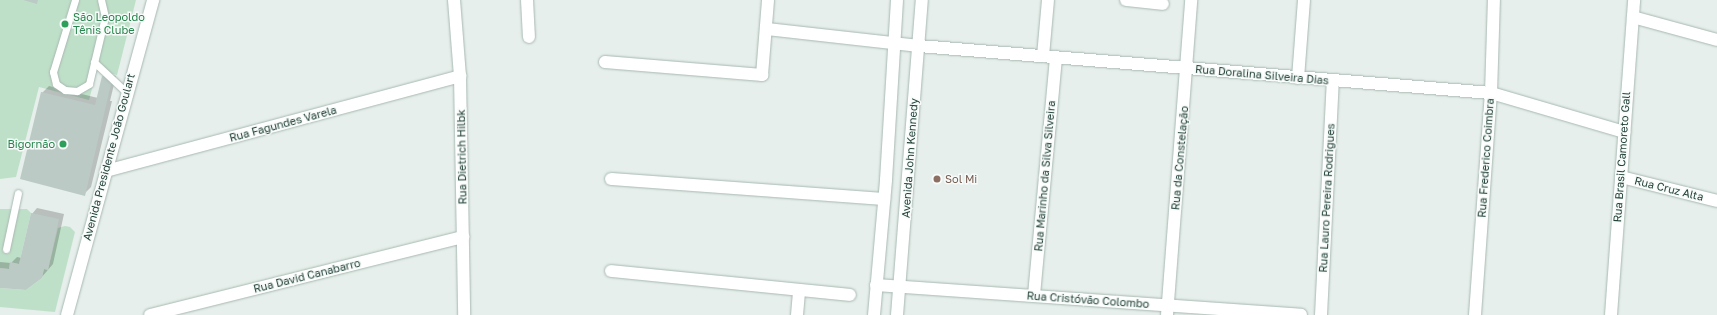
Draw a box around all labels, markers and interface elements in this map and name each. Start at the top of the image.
place label: São Leopoldo Tênis Clube [73,11,145,37]
marker: São Leopoldo Tênis Clube [60,19,70,29]
street label: Rua Doralina Silveira Dias [1195,63,1329,87]
street label: Avenida Presidente João Goulart [80,72,138,242]
street label: Rua Brasil Camoreto Gall [1611,91,1633,223]
street label: Avenida John Kennedy [899,98,921,218]
street label: Rua Frederico Coimbra [1475,98,1497,218]
street label: Rua Marinho da Silva Silveira [1032,100,1058,252]
street label: Rua Fagundes Varela [228,103,338,145]
street label: Rua da Constelação [1169,105,1191,211]
street label: Rua Dietrich Hilbk [455,109,469,205]
street label: Rua Lauro Pereira Rodrigues [1316,123,1338,273]
place label: Bigornão [7,137,55,151]
marker: Bigornão [58,139,68,149]
place label: Sol Mi [945,172,977,186]
marker: Sol Mi [932,174,942,184]
street label: Rua Cruz Alta [1633,174,1705,204]
street label: Rua David Canabarro [252,256,362,296]
street label: Rua Cristóvão Colombo [1026,289,1150,311]

